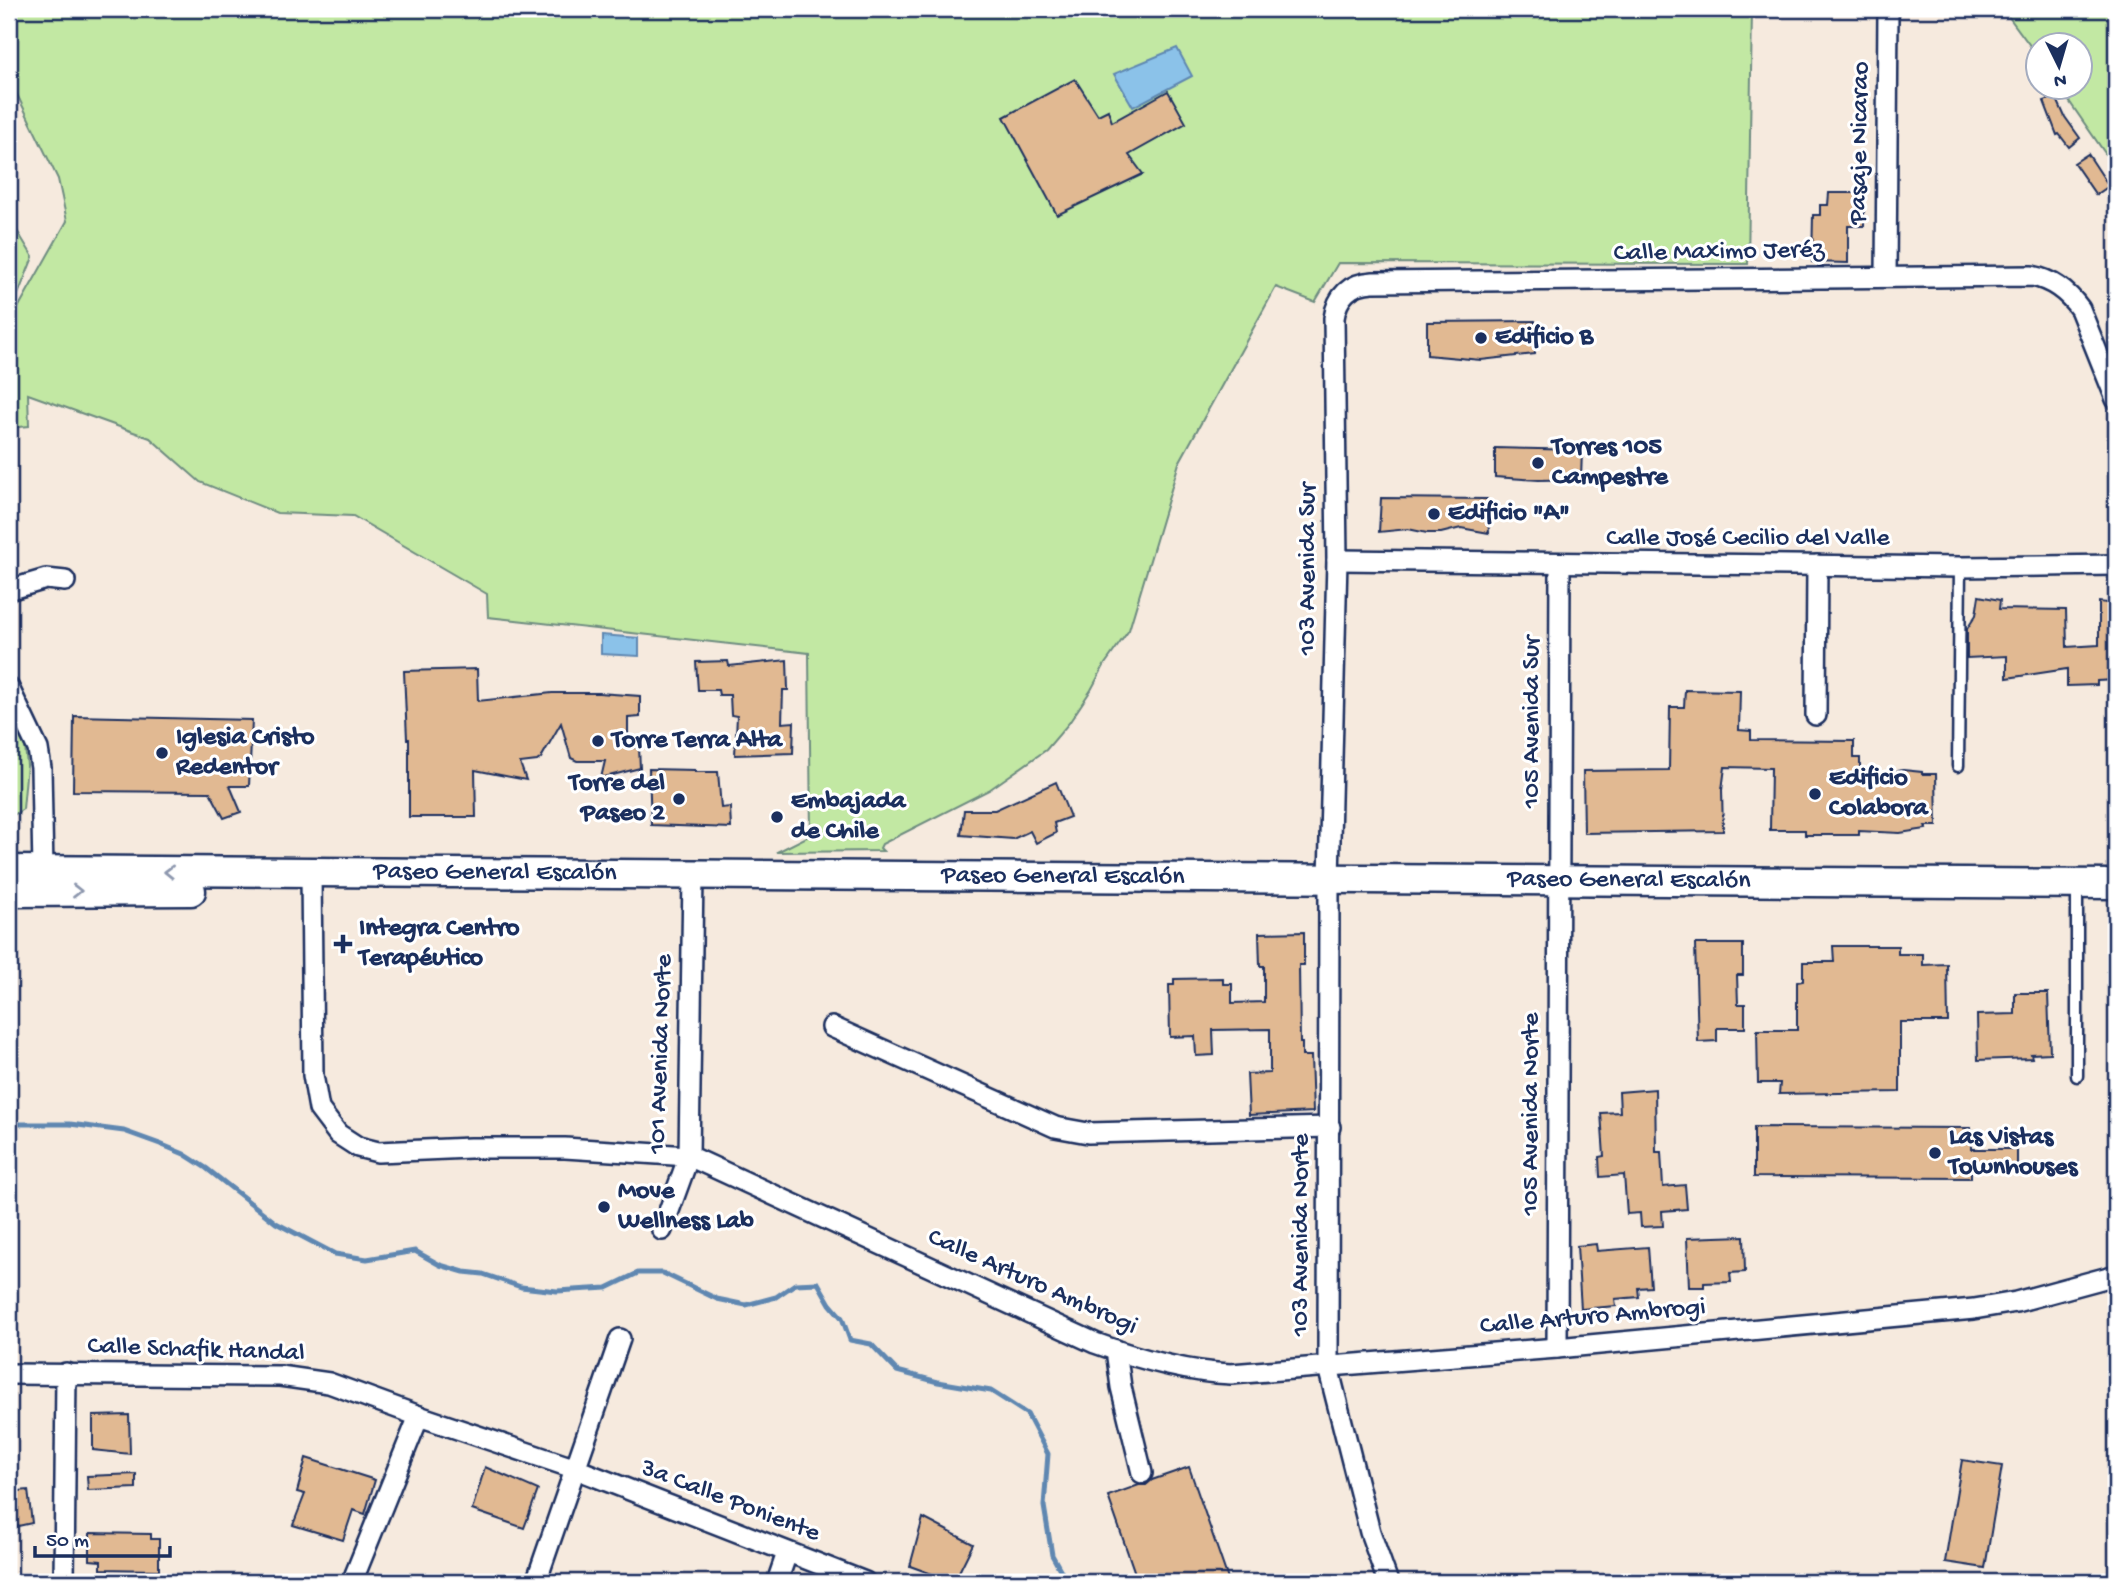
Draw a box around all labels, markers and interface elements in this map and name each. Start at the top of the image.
north arrow [2024,32,2094,102]
street label: Pasaje Nicarao [1844,61,1878,226]
text: N [2053,67,2067,91]
street label: Calle Maximo Jeréz [1613,236,1826,270]
place label: Edificio B [1495,323,1595,354]
marker: Edificio B [1473,330,1489,346]
place label: Torres 105 Campestre [1550,433,1670,494]
marker: Torres 105 Campestre [1530,455,1546,471]
street label: 103 Avenida Sur [1294,480,1325,656]
place label: Edificio "A" [1448,499,1570,530]
marker: Edificio "A" [1426,506,1442,522]
street label: Calle José Cecilio del Valle [1606,524,1890,555]
street label: 105 Avenida Sur [1518,633,1549,809]
place label: Iglesia Cristo Redentor [175,723,315,784]
place label: Torre Terra Alta [610,726,784,757]
marker: Torre Terra Alta [590,733,606,749]
marker: Iglesia Cristo Redentor [154,745,170,761]
place label: Edificio Colabora [1829,764,1929,825]
place label: Torre del Paseo 2 [567,769,665,830]
marker: Edificio Colabora [1807,786,1823,802]
place label: Embajada de Chile [791,787,907,848]
marker: Torre del Paseo 2 [671,791,687,807]
marker: Embajada de Chile [769,809,785,825]
street label: Paseo General Escalón [372,857,617,890]
street label: Paseo General Escalón [940,861,1185,893]
one-way arrow [164,864,174,880]
street label: Paseo General Escalón [1506,864,1751,897]
one-way arrow [72,883,83,899]
place label: Integra Centro Terapéutico [357,914,520,975]
marker: Integra Centro Terapéutico [333,934,353,954]
street label: 101 Avenida Norte [643,953,681,1155]
street label: 105 Avenida Norte [1517,1012,1548,1216]
place label: Las Vistas Townhouses [1947,1123,2079,1184]
street label: 103 Avenida Norte [1287,1133,1318,1337]
marker: Las Vistas Townhouses [1927,1145,1943,1161]
place label: Move Wellness Lab [617,1177,754,1238]
marker: Move Wellness Lab [596,1199,612,1215]
street label: Calle Arturo Ambrogi [922,1223,1142,1343]
street label: Calle Arturo Ambrogi [1479,1293,1707,1343]
street label: Calle Schafik Handal [87,1332,305,1370]
street label: 3a Calle Poniente [635,1453,824,1551]
scale bar [35,1514,170,1558]
text: 50 m [46,1530,89,1555]

